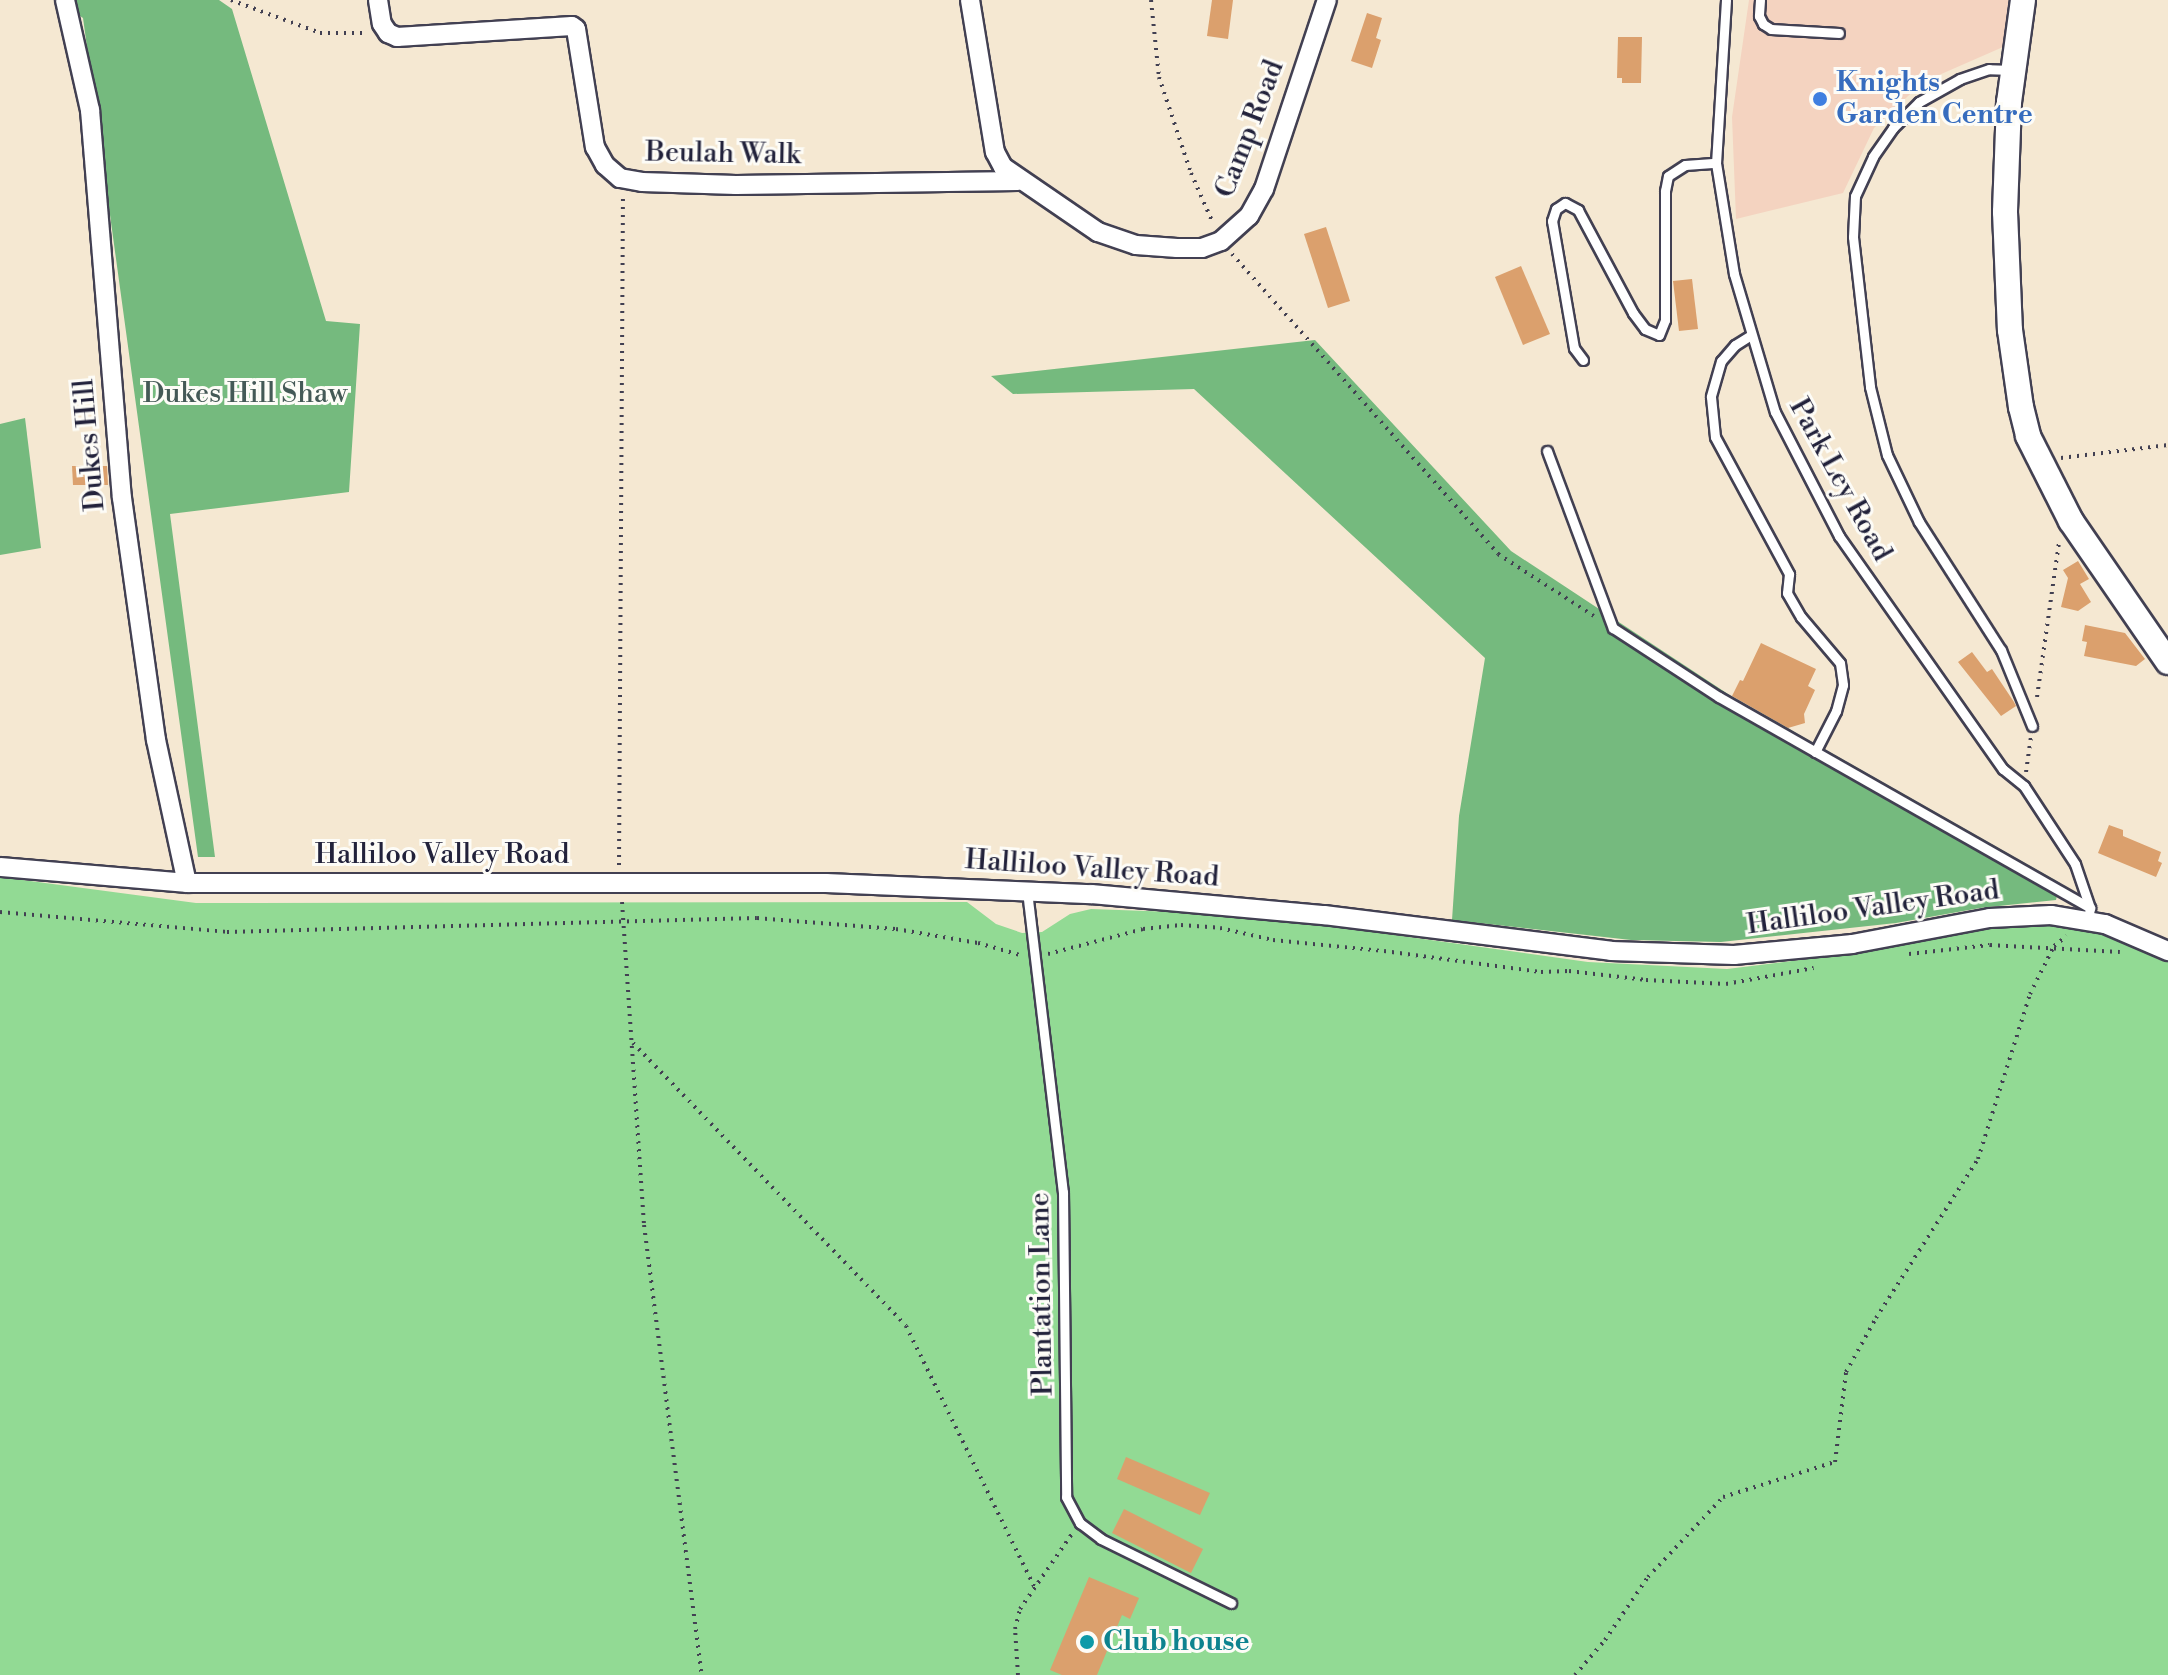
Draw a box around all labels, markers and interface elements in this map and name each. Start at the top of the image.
street label: Camp Road [1208,55,1292,203]
place label: Knights Garden Centre [1836,66,2033,132]
marker: Knights Garden Centre [1811,90,1829,108]
street label: Beulah Walk [645,136,801,172]
park label: Dukes Hill Shaw [143,377,347,411]
street label: Dukes Hill [67,378,113,512]
street label: Park Ley Road [1781,393,1899,567]
street label: Halliloo Valley Road [315,838,569,872]
street label: Halliloo Valley Road [964,843,1220,895]
street label: Halliloo Valley Road [1745,874,2001,942]
street label: Plantation Lane [1023,1192,1061,1396]
place label: Club house [1103,1625,1249,1659]
marker: Club house [1078,1633,1096,1651]

